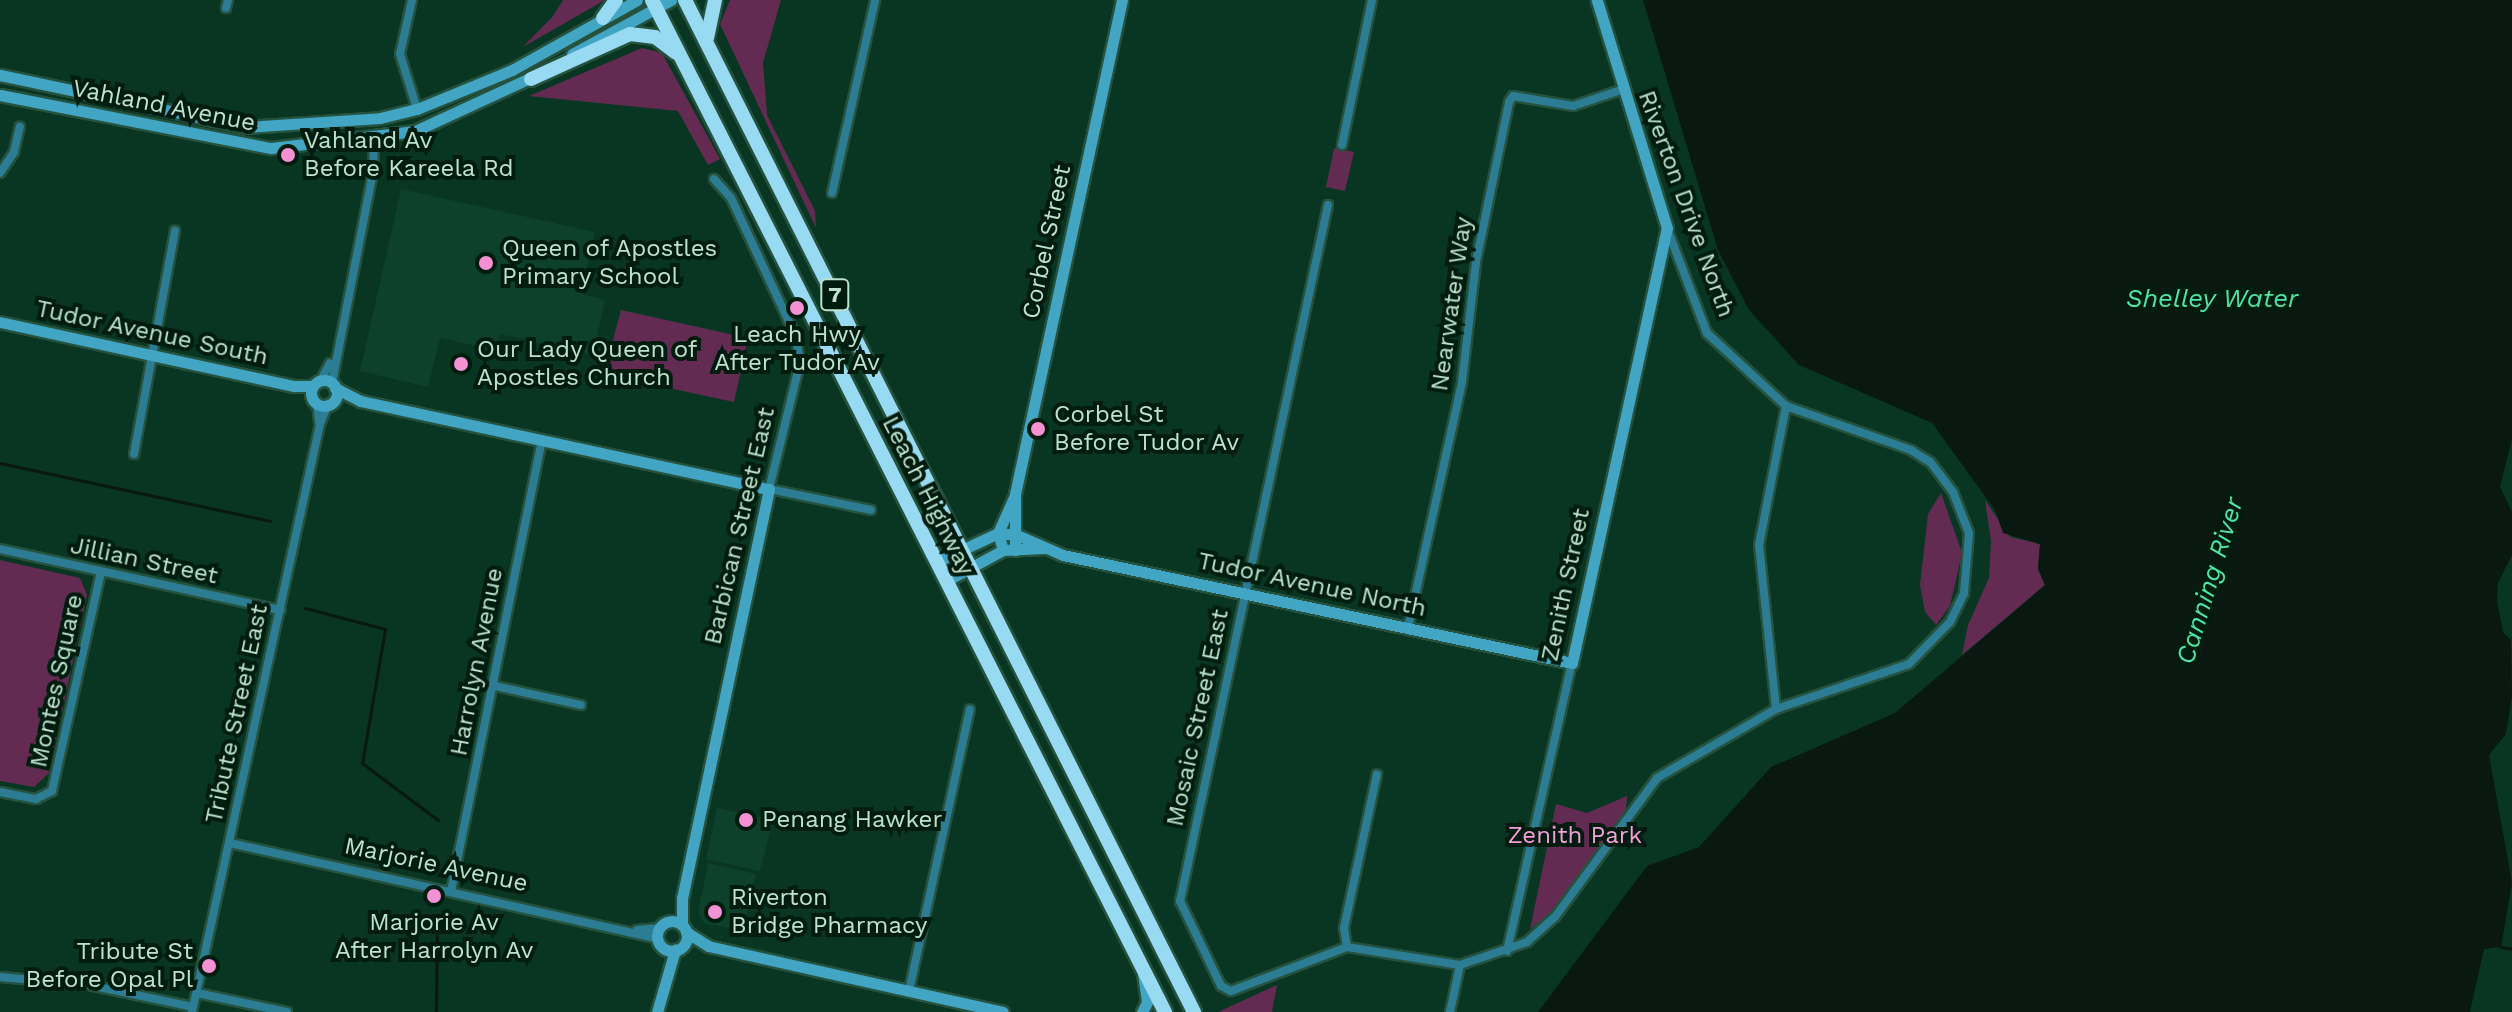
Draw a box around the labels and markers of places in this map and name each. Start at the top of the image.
place label: Vahland Av Before Kareela Rd [304,127,514,183]
marker: Vahland Av Before Kareela Rd [279,146,297,164]
place label: Queen of Apostles Primary School [502,235,719,291]
marker: Queen of Apostles Primary School [477,254,495,272]
marker: Leach Hwy After Tudor Av [788,299,806,317]
place label: Leach Hwy After Tudor Av [713,321,881,377]
place label: Our Lady Queen of Apostles Church [477,336,698,392]
marker: Our Lady Queen of Apostles Church [452,355,470,373]
place label: Corbel St Before Tudor Av [1054,401,1241,457]
marker: Corbel St Before Tudor Av [1029,420,1047,438]
place label: Penang Hawker [762,806,942,834]
marker: Penang Hawker [737,811,755,829]
place label: Riverton Bridge Pharmacy [731,884,927,940]
marker: Marjorie Av After Harrolyn Av [425,887,443,905]
marker: Riverton Bridge Pharmacy [706,903,724,921]
place label: Marjorie Av After Harrolyn Av [334,909,534,965]
place label: Tribute St Before Opal Pl [25,938,193,994]
marker: Tribute St Before Opal Pl [200,957,218,975]

